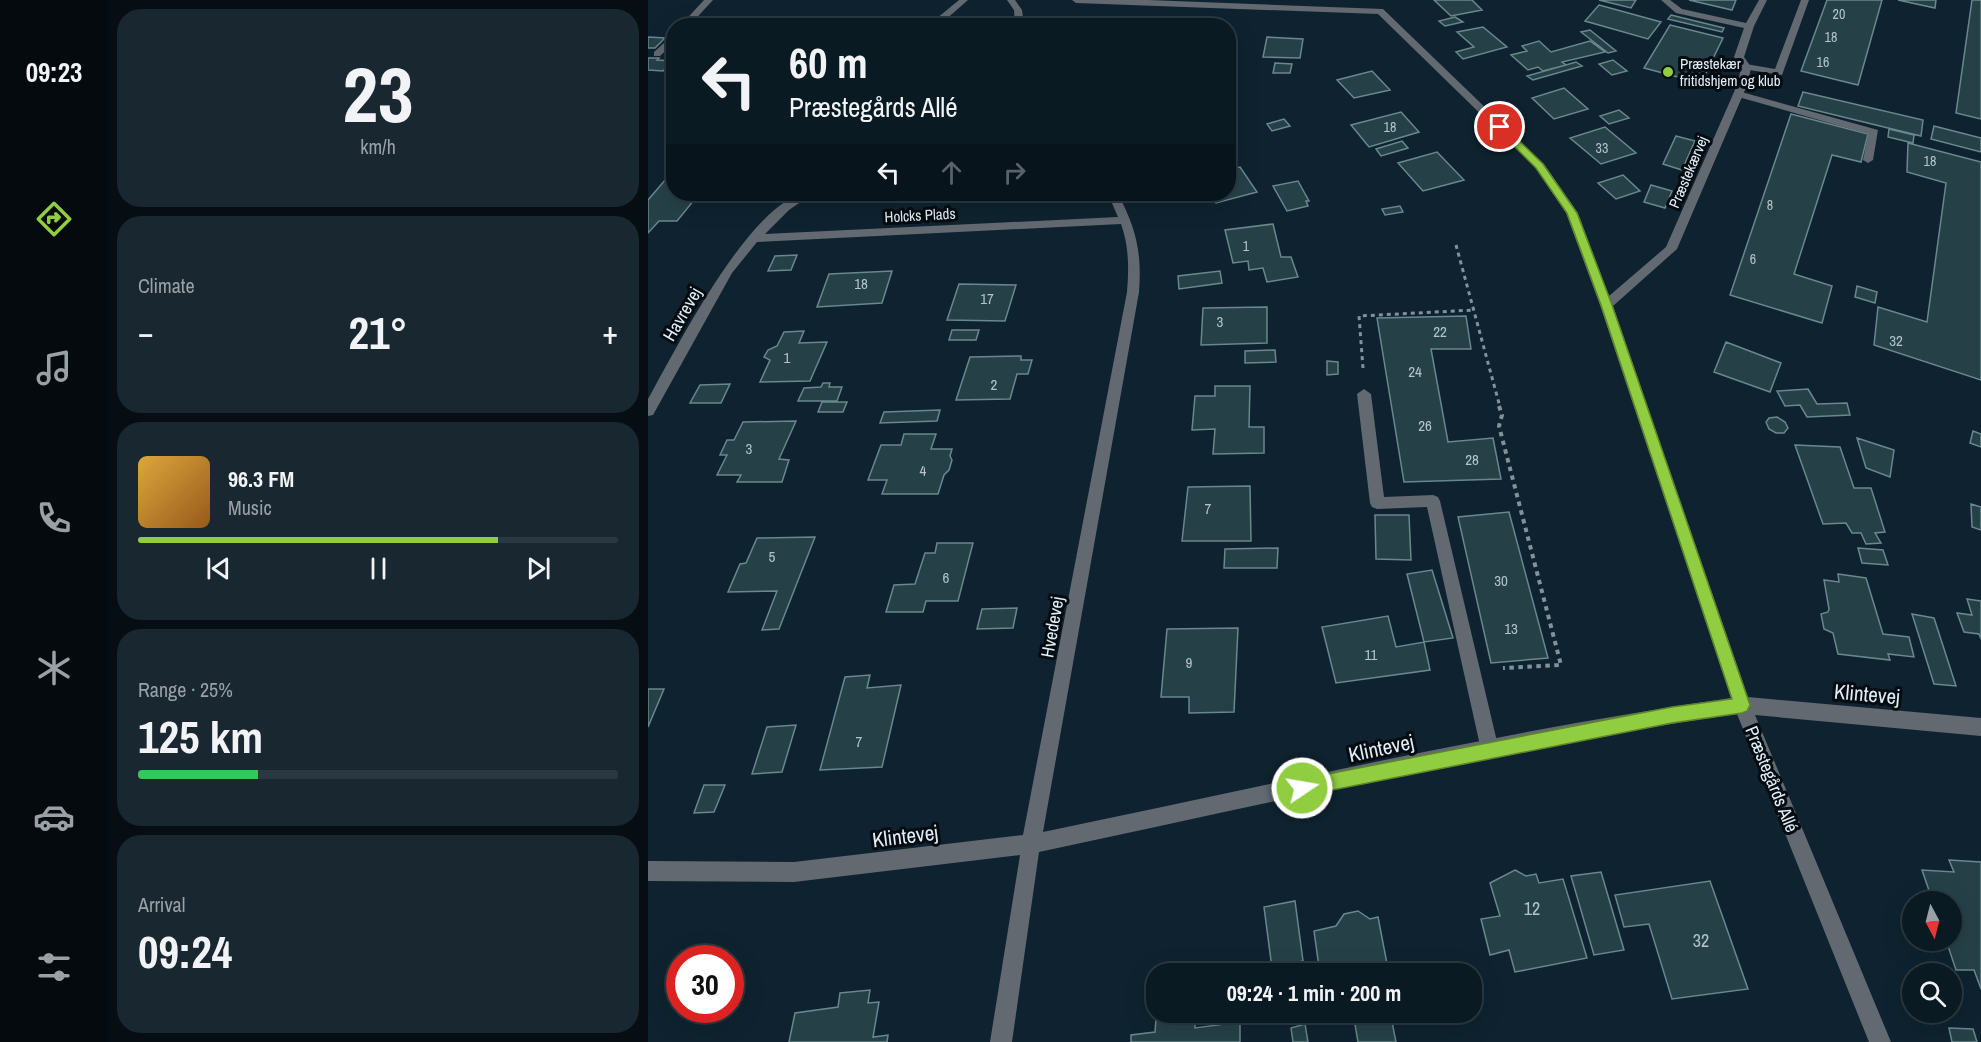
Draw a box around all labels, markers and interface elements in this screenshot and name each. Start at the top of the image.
house number: 20 [1833,5,1845,23]
house number: 18 [1825,28,1837,46]
text: 60 m [789,35,868,91]
text: 23 [342,41,414,146]
icon: left [690,42,768,120]
place label: Præstekær fritidshjem og klub [1680,53,1781,91]
house number: 16 [1817,53,1829,71]
text: 09:23 [26,54,82,90]
marker: Præstekær fritidshjem og klub [1661,65,1675,79]
text: Præstegårds Allé [789,89,958,125]
pin [1474,101,1525,152]
icon: arrive [1483,110,1516,143]
house number: 18 [1384,118,1396,136]
text: km/h [360,133,396,160]
street label: Præstekærvej [1663,133,1713,211]
house number: 33 [1596,139,1608,157]
house number: 18 [1924,152,1936,170]
icon: left [872,156,905,189]
icon: ahead [935,156,968,189]
icon: right [998,156,1031,189]
house number: 8 [1767,196,1773,214]
icon: directions [33,198,75,240]
street label: Holcks Plads [884,203,956,227]
house number: 1 [1243,237,1250,255]
house number: 6 [1750,250,1756,268]
text: Climate [138,272,195,299]
house number: 18 [854,273,868,294]
street label: Havrevej [657,283,707,345]
house number: 17 [980,288,994,309]
text: 21° [348,302,408,363]
text: − [138,310,154,354]
text: + [602,310,618,354]
house number: 3 [1217,311,1224,332]
house number: 22 [1433,321,1447,342]
house number: 32 [1889,330,1903,351]
icon: music [33,347,75,389]
house number: 1 [784,347,791,368]
house number: 24 [1408,361,1422,382]
house number: 2 [991,374,998,395]
house number: 26 [1418,415,1432,436]
house number: 3 [746,438,753,459]
house number: 28 [1465,449,1479,470]
house number: 4 [920,460,927,481]
text: 96.3 FM [228,464,294,494]
text: Music [228,494,272,521]
icon: phone [33,497,75,539]
house number: 7 [1205,498,1212,519]
house number: 5 [769,546,776,567]
icon: previous [202,552,235,585]
icon: pause [362,552,395,585]
icon: next [522,552,555,585]
house number: 6 [943,567,950,588]
house number: 30 [1494,570,1508,591]
street label: Hvedevej [1034,595,1070,659]
house number: 13 [1504,618,1518,639]
house number: 11 [1365,644,1378,665]
icon: climate [33,647,75,689]
house number: 9 [1186,652,1193,673]
text: Range · 25% [138,676,233,703]
street label: Klintevej [1833,677,1901,711]
text: 125 km [138,706,263,767]
street label: Præstegårds Allé [1739,722,1805,836]
street label: Klintevej [1346,727,1416,769]
house number: 7 [856,731,863,752]
position arrow [1270,756,1334,820]
icon: car [33,796,75,838]
street label: Klintevej [870,818,940,854]
text: Arrival [138,891,185,918]
north arrow [1902,891,1962,951]
map controls [1902,891,1962,1023]
house number: 12 [1524,896,1540,921]
text: 09:24 [138,921,232,982]
house number: 32 [1693,928,1709,953]
speed limit sign: 30 [666,945,744,1023]
icon: filters [33,946,75,988]
button: search [1902,963,1962,1023]
text: 09:24 · 1 min · 200 m [1227,978,1401,1008]

